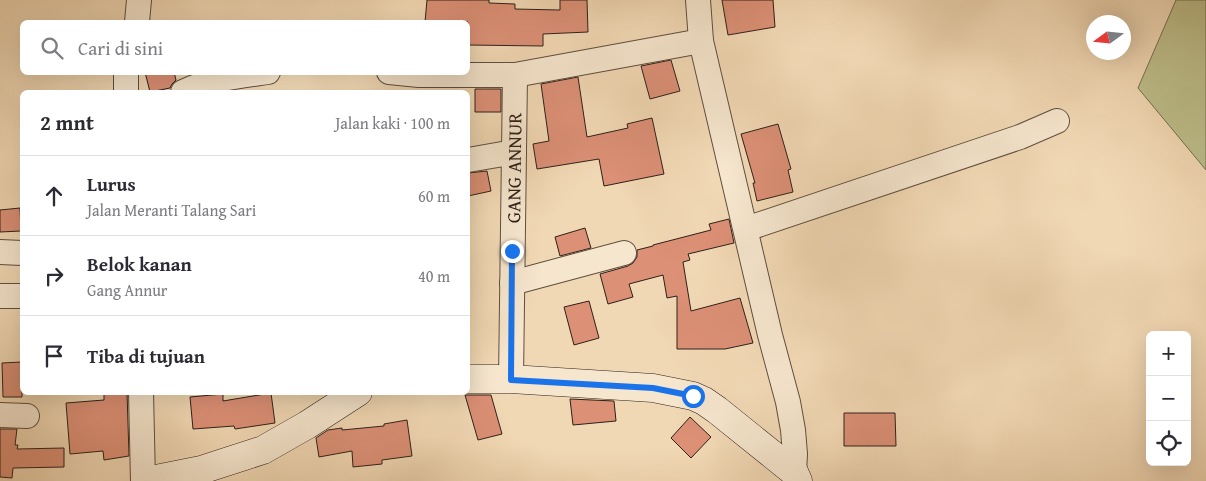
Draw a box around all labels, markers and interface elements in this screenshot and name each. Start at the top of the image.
north arrow [1086,15,1131,60]
search box [20,20,470,75]
icon: search [38,34,66,62]
text: Cari di sini [78,34,163,62]
text: 2 mnt [40,107,94,138]
text: Jalan kaki · 100 m [335,111,450,135]
street label: GANG ANNUR [499,113,529,223]
text: Lurus [87,170,136,198]
icon: ahead [40,182,68,210]
text: 60 m [418,184,450,208]
text: Jalan Meranti Talang Sari [87,198,256,222]
route end [501,240,524,263]
text: Belok kanan [87,250,192,278]
icon: right [40,262,68,290]
text: 40 m [418,264,450,288]
text: Gang Annur [87,278,167,302]
map controls [1146,331,1191,466]
button: + [1146,331,1191,376]
icon: arrive [40,342,68,370]
text: Tiba di tujuan [87,342,205,370]
button: − [1146,376,1191,421]
route start [682,385,705,408]
button: locate [1146,421,1191,466]

